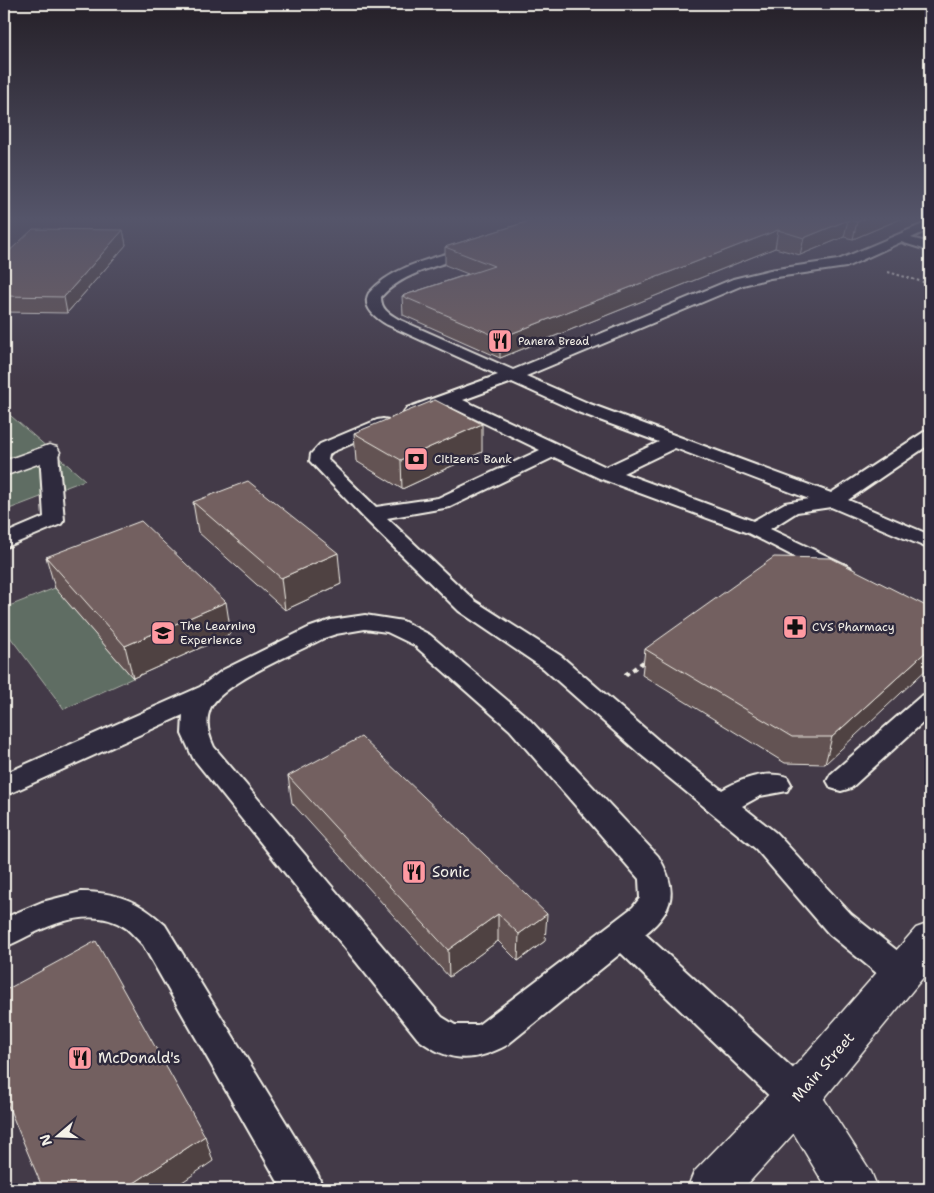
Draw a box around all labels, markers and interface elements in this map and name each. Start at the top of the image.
restaurant icon: Panera Bread [487,328,513,354]
place label: Panera Bread [518,334,589,349]
bank icon: Citizens Bank [403,446,429,472]
place label: Citizens Bank [434,451,512,467]
pharmacy icon: CVS Pharmacy [782,614,808,640]
place label: The Learning Experience [180,618,256,648]
place label: CVS Pharmacy [812,619,895,635]
school or university icon: The Learning Experience [150,620,176,646]
restaurant icon: Sonic [401,859,427,885]
place label: Sonic [432,862,470,882]
street label: Main Street [787,1028,859,1106]
restaurant icon: McDonald's [67,1045,93,1071]
place label: McDonald's [98,1048,180,1068]
north arrow [32,1110,82,1160]
text: N [35,1132,56,1148]

